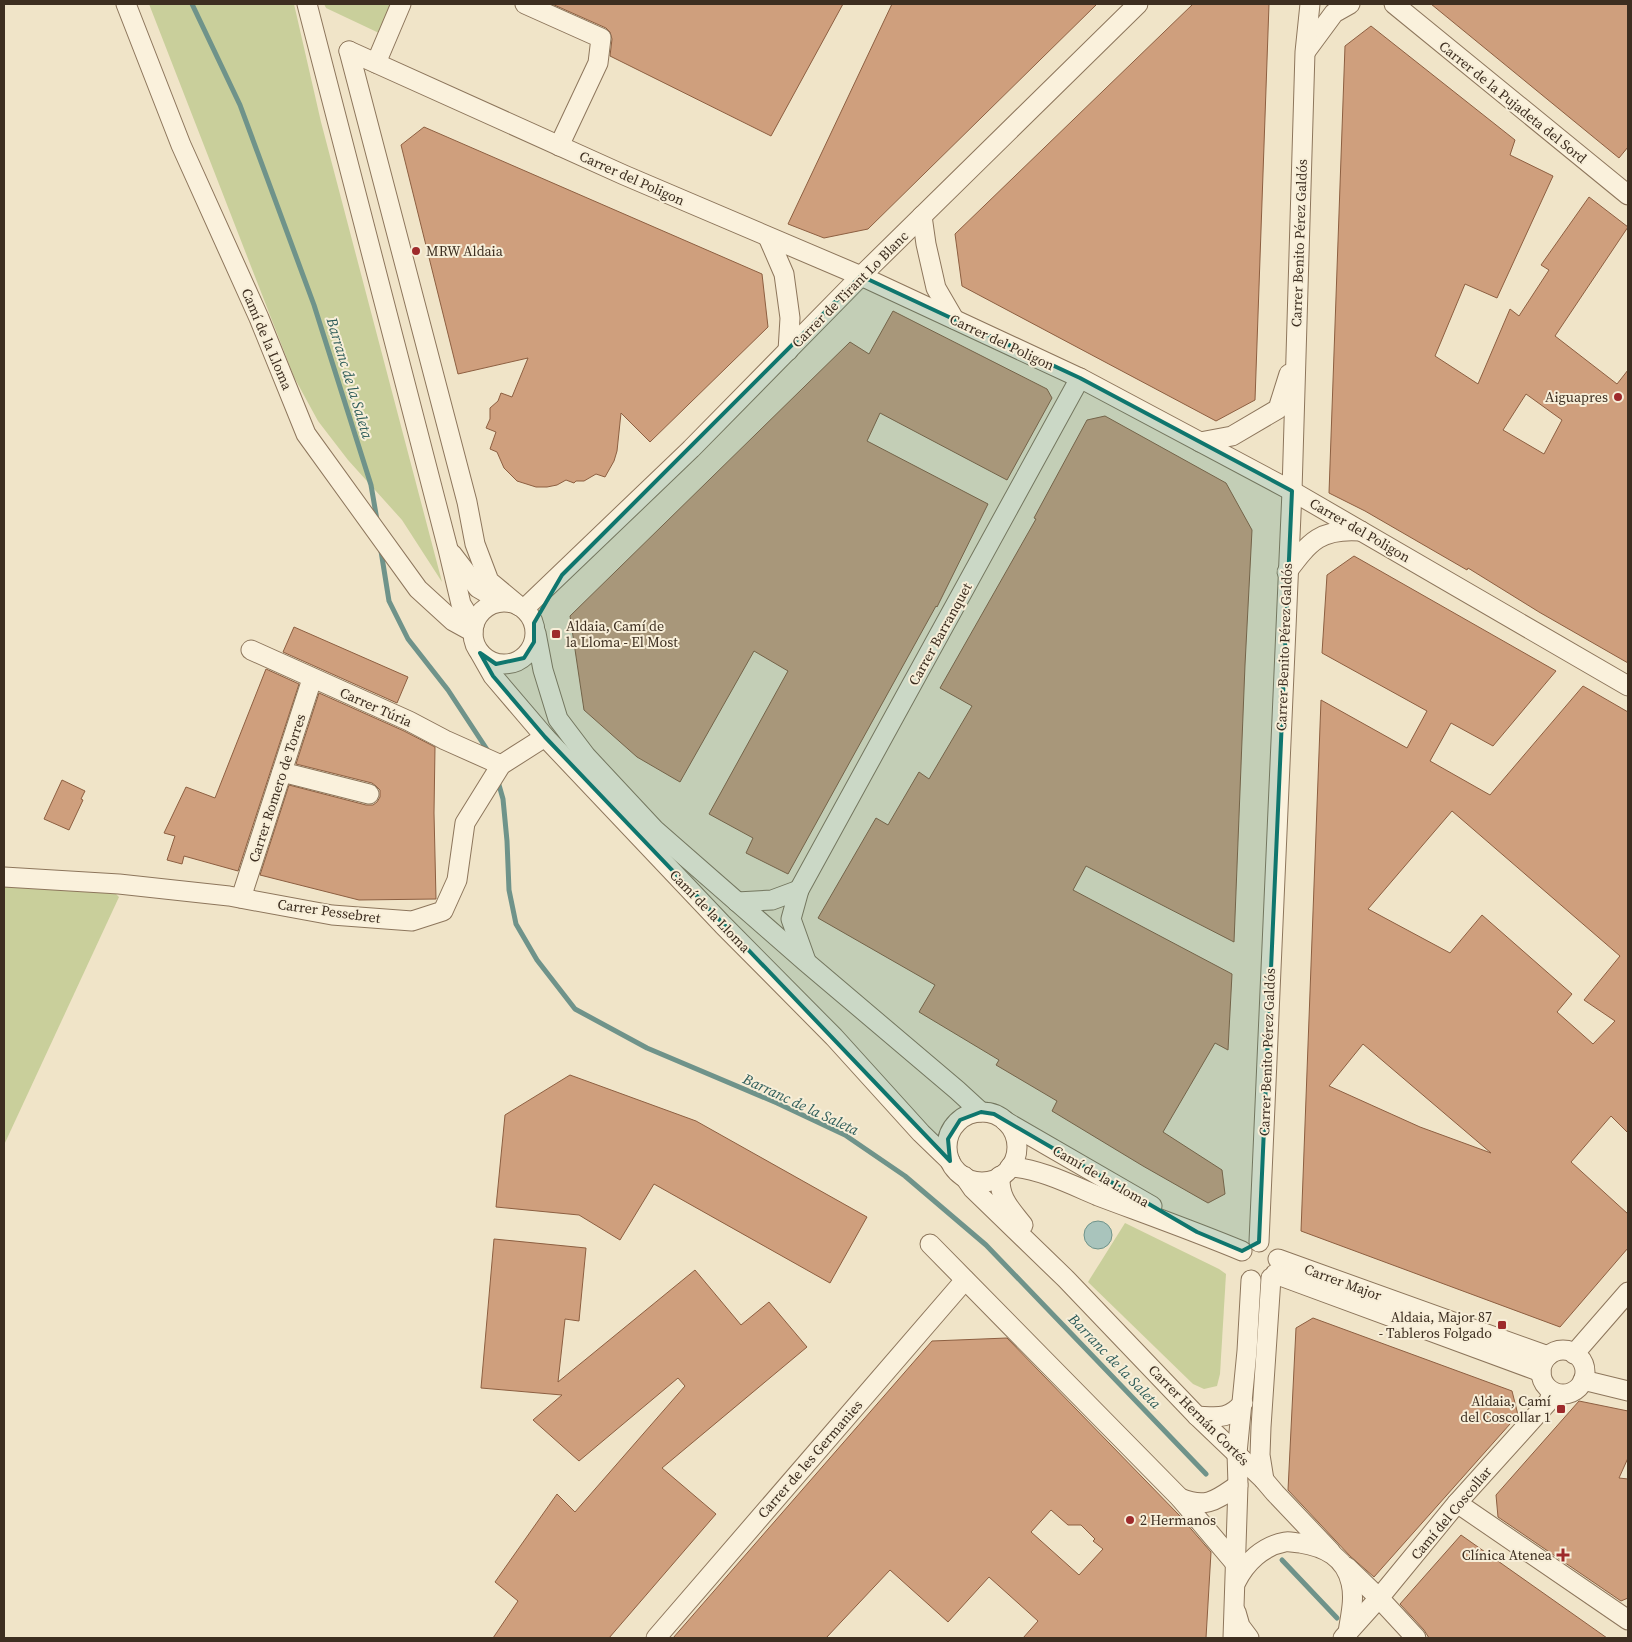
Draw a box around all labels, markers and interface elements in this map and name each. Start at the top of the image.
street label: Carrer de la Pujadeta del Sord [1435,36,1591,168]
street label: Carrer del Poligon [576,146,688,210]
street label: Carrer Benito Pérez Galdós [1286,159,1312,327]
street label: Carrer de Tirant Lo Blanc [787,226,913,352]
place label: MRW Aldaia [426,241,504,261]
marker: MRW Aldaia [410,245,422,257]
street label: Camí de la Lloma [237,285,298,394]
street label: Carrer del Poligon [946,309,1058,375]
water label: Barranc de la Saleta [321,314,378,441]
place label: Aiguapres [1545,387,1608,407]
marker: Aiguapres [1612,391,1624,403]
street label: Carrer del Poligon [1306,493,1415,567]
street label: Carrer Benito Pérez Galdós [1271,563,1297,731]
street label: Carrer Barranquet [903,579,977,689]
place label: Aldaia, Camí de la Lloma - El Most [566,616,678,652]
marker: Aldaia, Camí de la Lloma - El Most [550,628,562,640]
street label: Carrer Túria [337,682,416,732]
street label: Carrer Romero de Torres [244,711,310,865]
street label: Camí de la Lloma [665,865,756,958]
street label: Carrer Pessebret [276,894,382,928]
street label: Carrer Benito Pérez Galdós [1254,968,1280,1136]
water label: Barranc de la Saleta [739,1068,863,1140]
street label: Camí de la Lloma [1049,1140,1154,1212]
street label: Carrer Major [1302,1259,1384,1305]
place label: Aldaia, Major 87 - Tableros Folgado [1379,1307,1492,1343]
water label: Barranc de la Saleta [1063,1308,1166,1414]
marker: Aldaia, Major 87 - Tableros Folgado [1496,1319,1508,1331]
street label: Carrer Hernán Cortés [1144,1360,1254,1470]
place label: Aldaia, Camí del Coscollar 1 [1460,1391,1551,1427]
street label: Carrer de les Germanies [753,1395,867,1523]
marker: Aldaia, Camí del Coscollar 1 [1555,1403,1567,1415]
street label: Camí del Coscollar [1406,1462,1496,1564]
place label: 2 Hermanos [1140,1510,1216,1530]
marker: 2 Hermanos [1124,1514,1136,1526]
place label: Clínica Atenea [1462,1545,1553,1565]
marker: Clínica Atenea [1556,1548,1570,1562]

